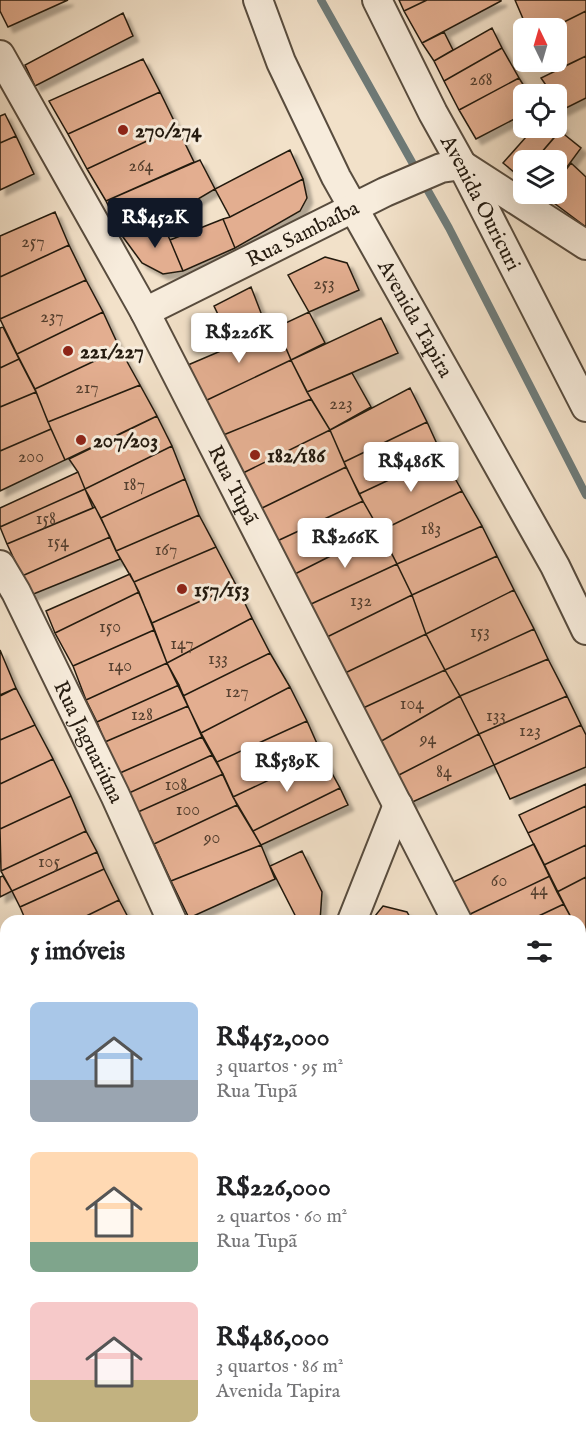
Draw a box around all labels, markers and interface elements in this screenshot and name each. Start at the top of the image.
north arrow [513,18,567,72]
map controls [513,18,567,204]
house number: 268 [469,69,493,92]
button: locate [513,84,567,138]
place label: 270/274 [135,118,202,145]
marker: 270/274 [116,123,130,137]
street label: Avenida Ouricuri [433,130,526,276]
button: layers [513,150,567,204]
house number: 264 [129,155,154,178]
street label: Rua Sambaíba [242,195,365,274]
pin: R$452K [106,198,204,249]
text: R$452K [122,205,188,230]
house number: 257 [21,231,45,254]
street label: Avenida Tapira [370,255,459,384]
house number: 253 [313,273,335,296]
house number: 237 [40,306,64,329]
pin: R$226K [190,313,288,364]
text: R$226K [205,320,273,345]
place label: 221/227 [80,339,144,366]
marker: 221/227 [61,344,75,358]
house number: 217 [75,377,99,400]
house number: 223 [329,393,353,416]
place label: 207/203 [93,428,158,455]
marker: 207/203 [74,433,88,447]
street label: Rua Tupã [201,441,264,530]
pin: R$486K [362,442,460,493]
place label: 182/186 [267,443,326,470]
house number: 200 [18,446,44,469]
marker: 182/186 [248,448,262,462]
text: R$486K [378,449,444,474]
house number: 187 [123,474,145,497]
house number: 158 [36,508,56,531]
pin: R$266K [296,518,394,569]
house number: 183 [421,518,441,541]
text: R$266K [312,525,378,550]
house number: 154 [47,531,69,554]
house number: 167 [155,539,177,562]
place label: 157/153 [194,577,250,604]
marker: 157/153 [175,582,189,596]
house number: 132 [350,590,372,613]
house number: 150 [99,616,121,639]
house number: 153 [470,621,490,644]
house number: 147 [170,633,194,656]
house number: 133 [208,648,228,671]
house number: 140 [108,655,132,678]
street label: Rua Jaguariúna [46,677,129,809]
house number: 127 [225,681,249,704]
house number: 104 [400,693,424,716]
house number: 128 [131,704,153,727]
house number: 133 [486,705,506,728]
house number: 123 [519,720,541,743]
house number: 94 [419,728,436,751]
pin: R$589K [238,742,336,793]
text: R$589K [255,749,319,774]
house number: 84 [436,761,452,784]
house number: 108 [165,774,187,797]
house number: 100 [176,799,200,822]
house number: 90 [203,827,220,850]
house number: 105 [38,851,60,874]
house number: 60 [491,870,507,893]
house number: 44 [530,879,548,902]
text: 5 imóveis [30,935,125,968]
icon: filters [523,935,556,968]
text: R$452,000 [216,1021,329,1054]
icon: home [78,1026,150,1098]
text: 3 quartos · 95 m² [216,1054,343,1079]
text: Rua Tupã [216,1079,297,1104]
text: R$226,000 [216,1171,331,1204]
icon: home [78,1176,150,1248]
text: 2 quartos · 60 m² [216,1204,347,1229]
text: Rua Tupã [216,1229,297,1254]
text: R$486,000 [216,1321,329,1354]
icon: home [78,1326,150,1398]
text: 3 quartos · 86 m² [216,1354,344,1379]
text: Avenida Tapira [216,1379,340,1404]

